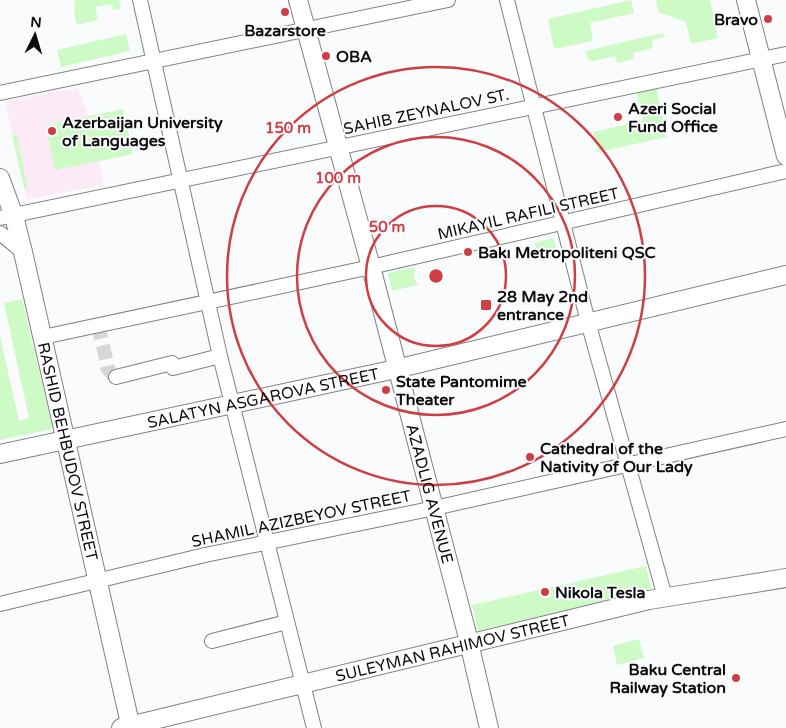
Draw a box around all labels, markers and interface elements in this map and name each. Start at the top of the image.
marker: Bazarstore [279,6,291,18]
north arrow [10,10,60,60]
place label: Bravo [714,10,758,30]
marker: Bravo [762,13,774,25]
text: N [30,14,42,32]
place label: Bazarstore [244,21,326,41]
place label: OBA [336,47,372,67]
marker: OBA [320,50,332,62]
street label: SAHIB ZEYNALOV ST. [342,85,511,139]
place label: Azeri Social Fund Office [628,99,718,137]
marker: Azeri Social Fund Office [612,111,624,123]
place label: Azerbaijan University of Languages [62,113,223,151]
text: 150 m [265,119,311,137]
marker: Azerbaijan University of Languages [46,125,58,137]
text: 100 m [315,169,361,187]
street label: MIKAYIL RAFILI STREET [436,183,621,245]
text: 50 m [369,218,405,236]
place label: Bakı Metropoliteni QSC [478,243,656,263]
marker: Bakı Metropoliteni QSC [462,246,474,258]
centre of rings [427,267,445,285]
place label: 28 May 2nd entrance [497,287,588,325]
marker: 28 May 2nd entrance [479,298,493,312]
street label: RASHID BEHBUDOV STREET [33,340,102,563]
street label: SALATYN ASGAROVA STREET [145,364,381,433]
place label: State Pantomime Theater [395,372,527,410]
marker: State Pantomime Theater [380,384,392,396]
street label: AZADLIG AVENUE [401,422,457,566]
place label: Cathedral of the Nativity of Our Lady [540,439,693,477]
marker: Cathedral of the Nativity of Our Lady [524,451,536,463]
street label: SHAMIL AZIZBEYOV STREET [190,486,413,552]
place label: Nikola Tesla [555,583,646,603]
marker: Nikola Tesla [539,586,551,598]
street label: SULEYMAN RAHIMOV STREET [334,611,572,687]
place label: Baku Central Railway Station [609,660,726,698]
marker: Baku Central Railway Station [730,672,742,684]

